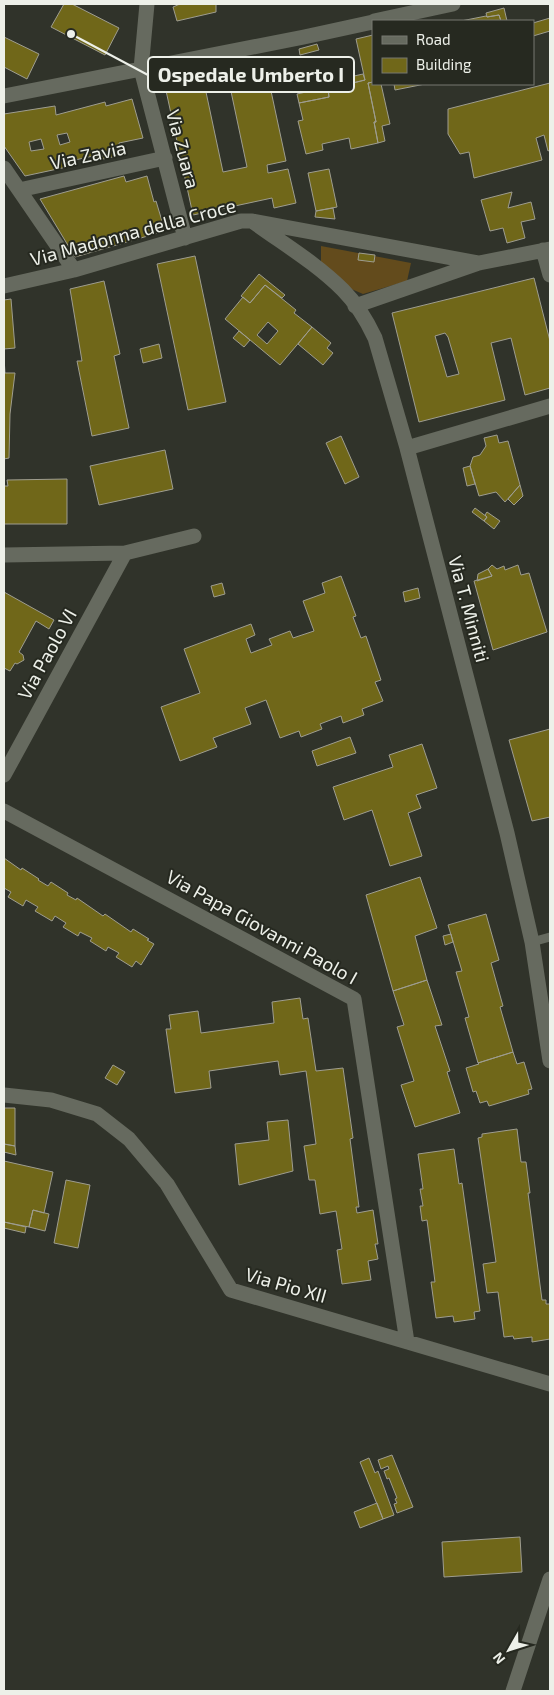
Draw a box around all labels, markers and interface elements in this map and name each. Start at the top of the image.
legend [372,20,534,85]
text: Road [416,30,451,48]
text: Building [416,55,472,73]
callout: Ospedale Umberto I [148,57,354,92]
text: Ospedale Umberto I [158,62,344,86]
street label: Via Zuara [162,107,205,191]
street label: Via Zavia [48,135,128,174]
street label: Via Madonna della Croce [28,193,238,270]
street label: Via T. Minniti [444,553,495,665]
street label: Via Paolo VI [12,604,81,703]
street label: Via Papa Giovanni Paolo I [163,864,362,989]
street label: Via Pio XII [243,1262,329,1307]
north arrow [484,1625,534,1675]
text: N [489,1649,508,1668]

